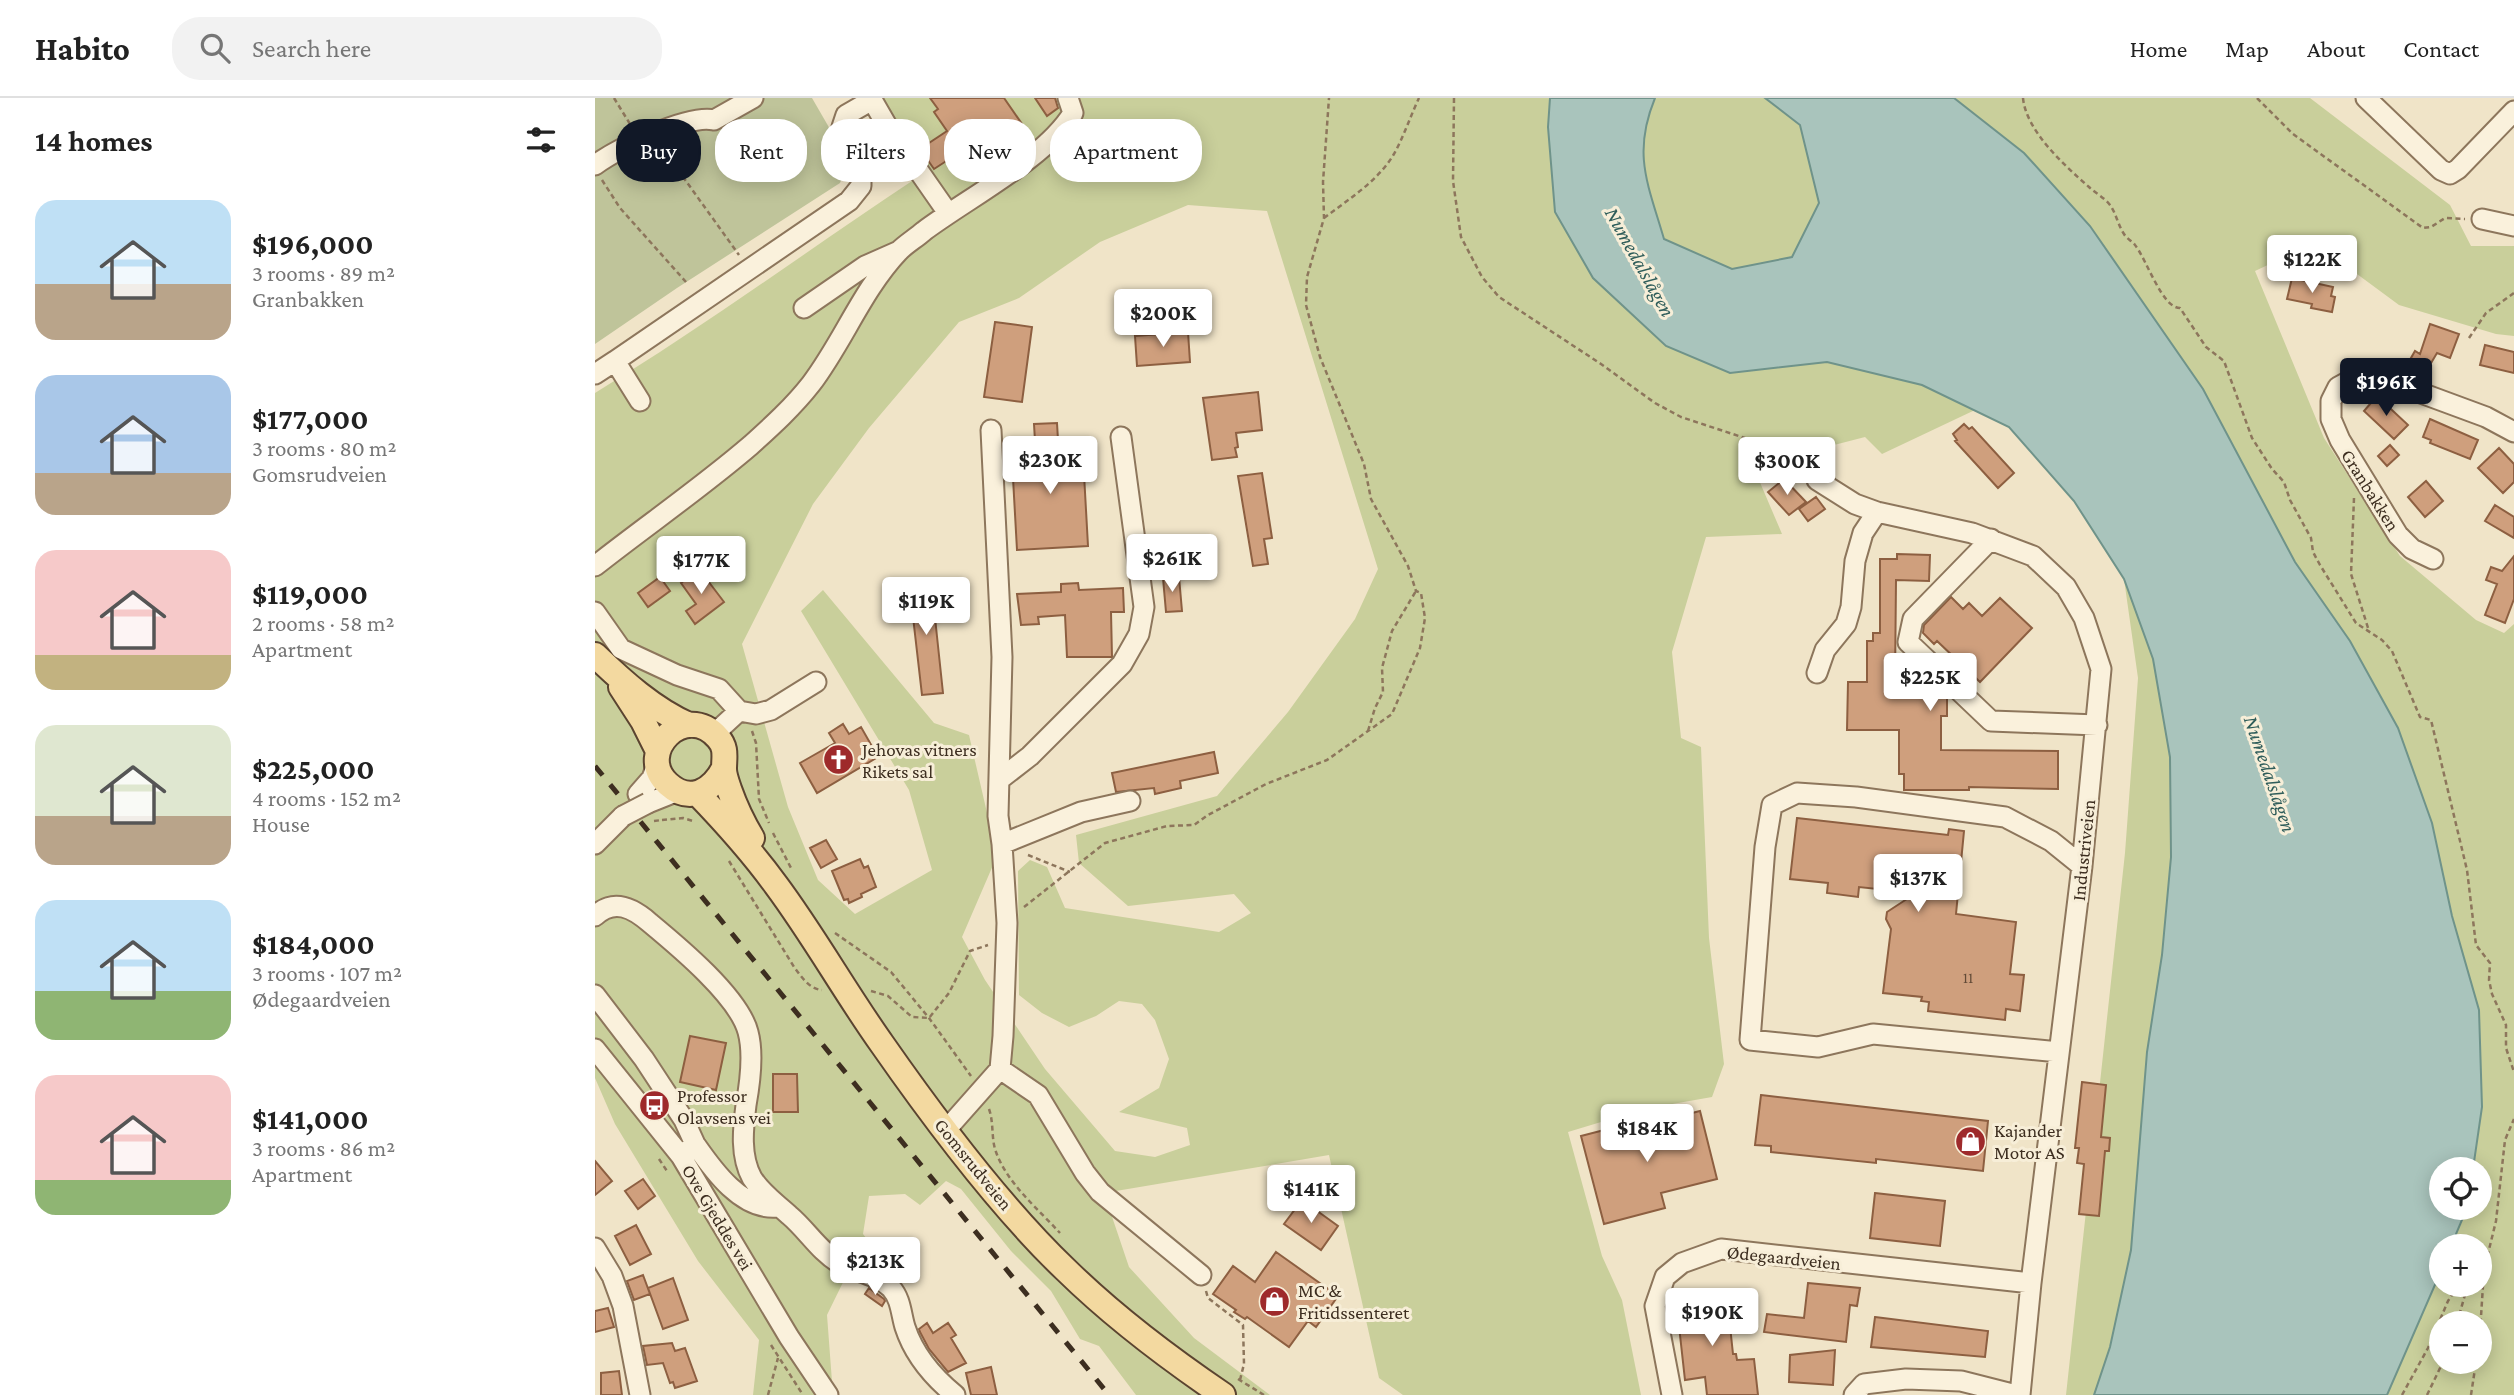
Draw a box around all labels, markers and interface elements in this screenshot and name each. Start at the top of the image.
search box [172,17,662,80]
icon: search [196,29,234,67]
text: Habito [35,30,130,67]
text: Search here [252,34,371,63]
text: Home [2130,35,2187,62]
text: Map [2225,35,2269,62]
text: About [2307,35,2365,62]
text: Contact [2403,35,2479,62]
chip: Buy [616,119,701,182]
chip: Rent [715,119,807,182]
chip: Filters [821,119,930,182]
chip: New [944,119,1036,182]
chip: Apartment [1050,119,1202,182]
icon: filters [522,121,560,159]
text: 14 homes [35,124,153,157]
water label: Numedalslågen [1600,203,1680,321]
text: $196,000 [252,227,374,260]
icon: home [91,228,175,312]
pin: $122K [2263,236,2361,295]
text: $122K [2283,245,2341,271]
text: 3 rooms · 89 m² [252,260,395,286]
text: Granbakken [252,286,364,312]
pin: $200K [1114,289,1212,349]
text: $200K [1130,299,1196,325]
pin: $196K [2337,358,2435,418]
text: $196K [2356,368,2416,394]
text: $177,000 [252,402,368,435]
icon: home [91,403,175,487]
text: 3 rooms · 80 m² [252,435,397,461]
pin: $230K [1001,436,1099,496]
pin: $300K [1738,438,1836,497]
street label: Granbakken [2337,445,2404,535]
text: $230K [1018,446,1082,472]
text: $300K [1754,447,1820,473]
text: Gomsrudveien [252,461,387,487]
pin: $261K [1123,534,1221,594]
pin: $177K [652,536,750,596]
text: $261K [1142,544,1202,570]
text: $177K [673,546,729,572]
text: $119,000 [252,577,368,610]
icon: home [91,578,175,662]
pin: $119K [877,578,975,637]
text: $119K [898,587,954,613]
text: 2 rooms · 58 m² [252,610,394,636]
text: Apartment [252,636,352,662]
pin: $225K [1881,654,1979,713]
text: $225K [1900,663,1960,689]
water label: Numedalslågen [2239,713,2301,835]
place label: Jehovas vitners Rikets sal [860,739,977,782]
church icon: Jehovas vitners Rikets sal [822,743,856,777]
text: $225,000 [252,752,375,785]
icon: home [91,753,175,837]
text: 4 rooms · 152 m² [252,785,401,811]
street label: Industriveien [2068,798,2099,902]
text: House [252,811,310,837]
pin: $137K [1869,854,1967,914]
text: $137K [1890,864,1946,890]
text: $184,000 [252,927,375,960]
icon: home [91,928,175,1012]
text: 3 rooms · 107 m² [252,960,402,986]
house number: 11 [1963,969,1973,986]
text: Ødegaardveien [252,986,391,1012]
place label: Professor Olavsens vei [677,1085,771,1128]
bus stop icon: Professor Olavsens vei [637,1089,671,1123]
text: $141,000 [252,1102,368,1135]
icon: home [91,1103,175,1187]
pin: $184K [1598,1104,1696,1164]
street label: Gomsrudveien [930,1114,1017,1214]
text: $184K [1617,1114,1677,1140]
place label: Kajander Motor AS [1994,1120,2065,1163]
shop icon: Kajander Motor AS [1954,1124,1988,1158]
text: 3 rooms · 86 m² [252,1135,395,1161]
map controls [2429,1157,2492,1374]
button: locate [2429,1157,2492,1220]
text: Apartment [252,1161,352,1187]
street label: Ove Gjeddes vei [677,1161,757,1274]
pin: $141K [1262,1166,1360,1225]
text: $141K [1283,1175,1339,1201]
button: + [2429,1234,2492,1297]
pin: $213K [826,1238,924,1297]
street label: Ødegaardveien [1726,1241,1842,1274]
text: $213K [846,1247,904,1273]
place label: MC & Fritidssenteret [1298,1280,1410,1323]
shop icon: MC & Fritidssenteret [1258,1284,1292,1318]
pin: $190K [1663,1288,1761,1348]
text: $190K [1681,1298,1743,1324]
button: − [2429,1311,2492,1374]

